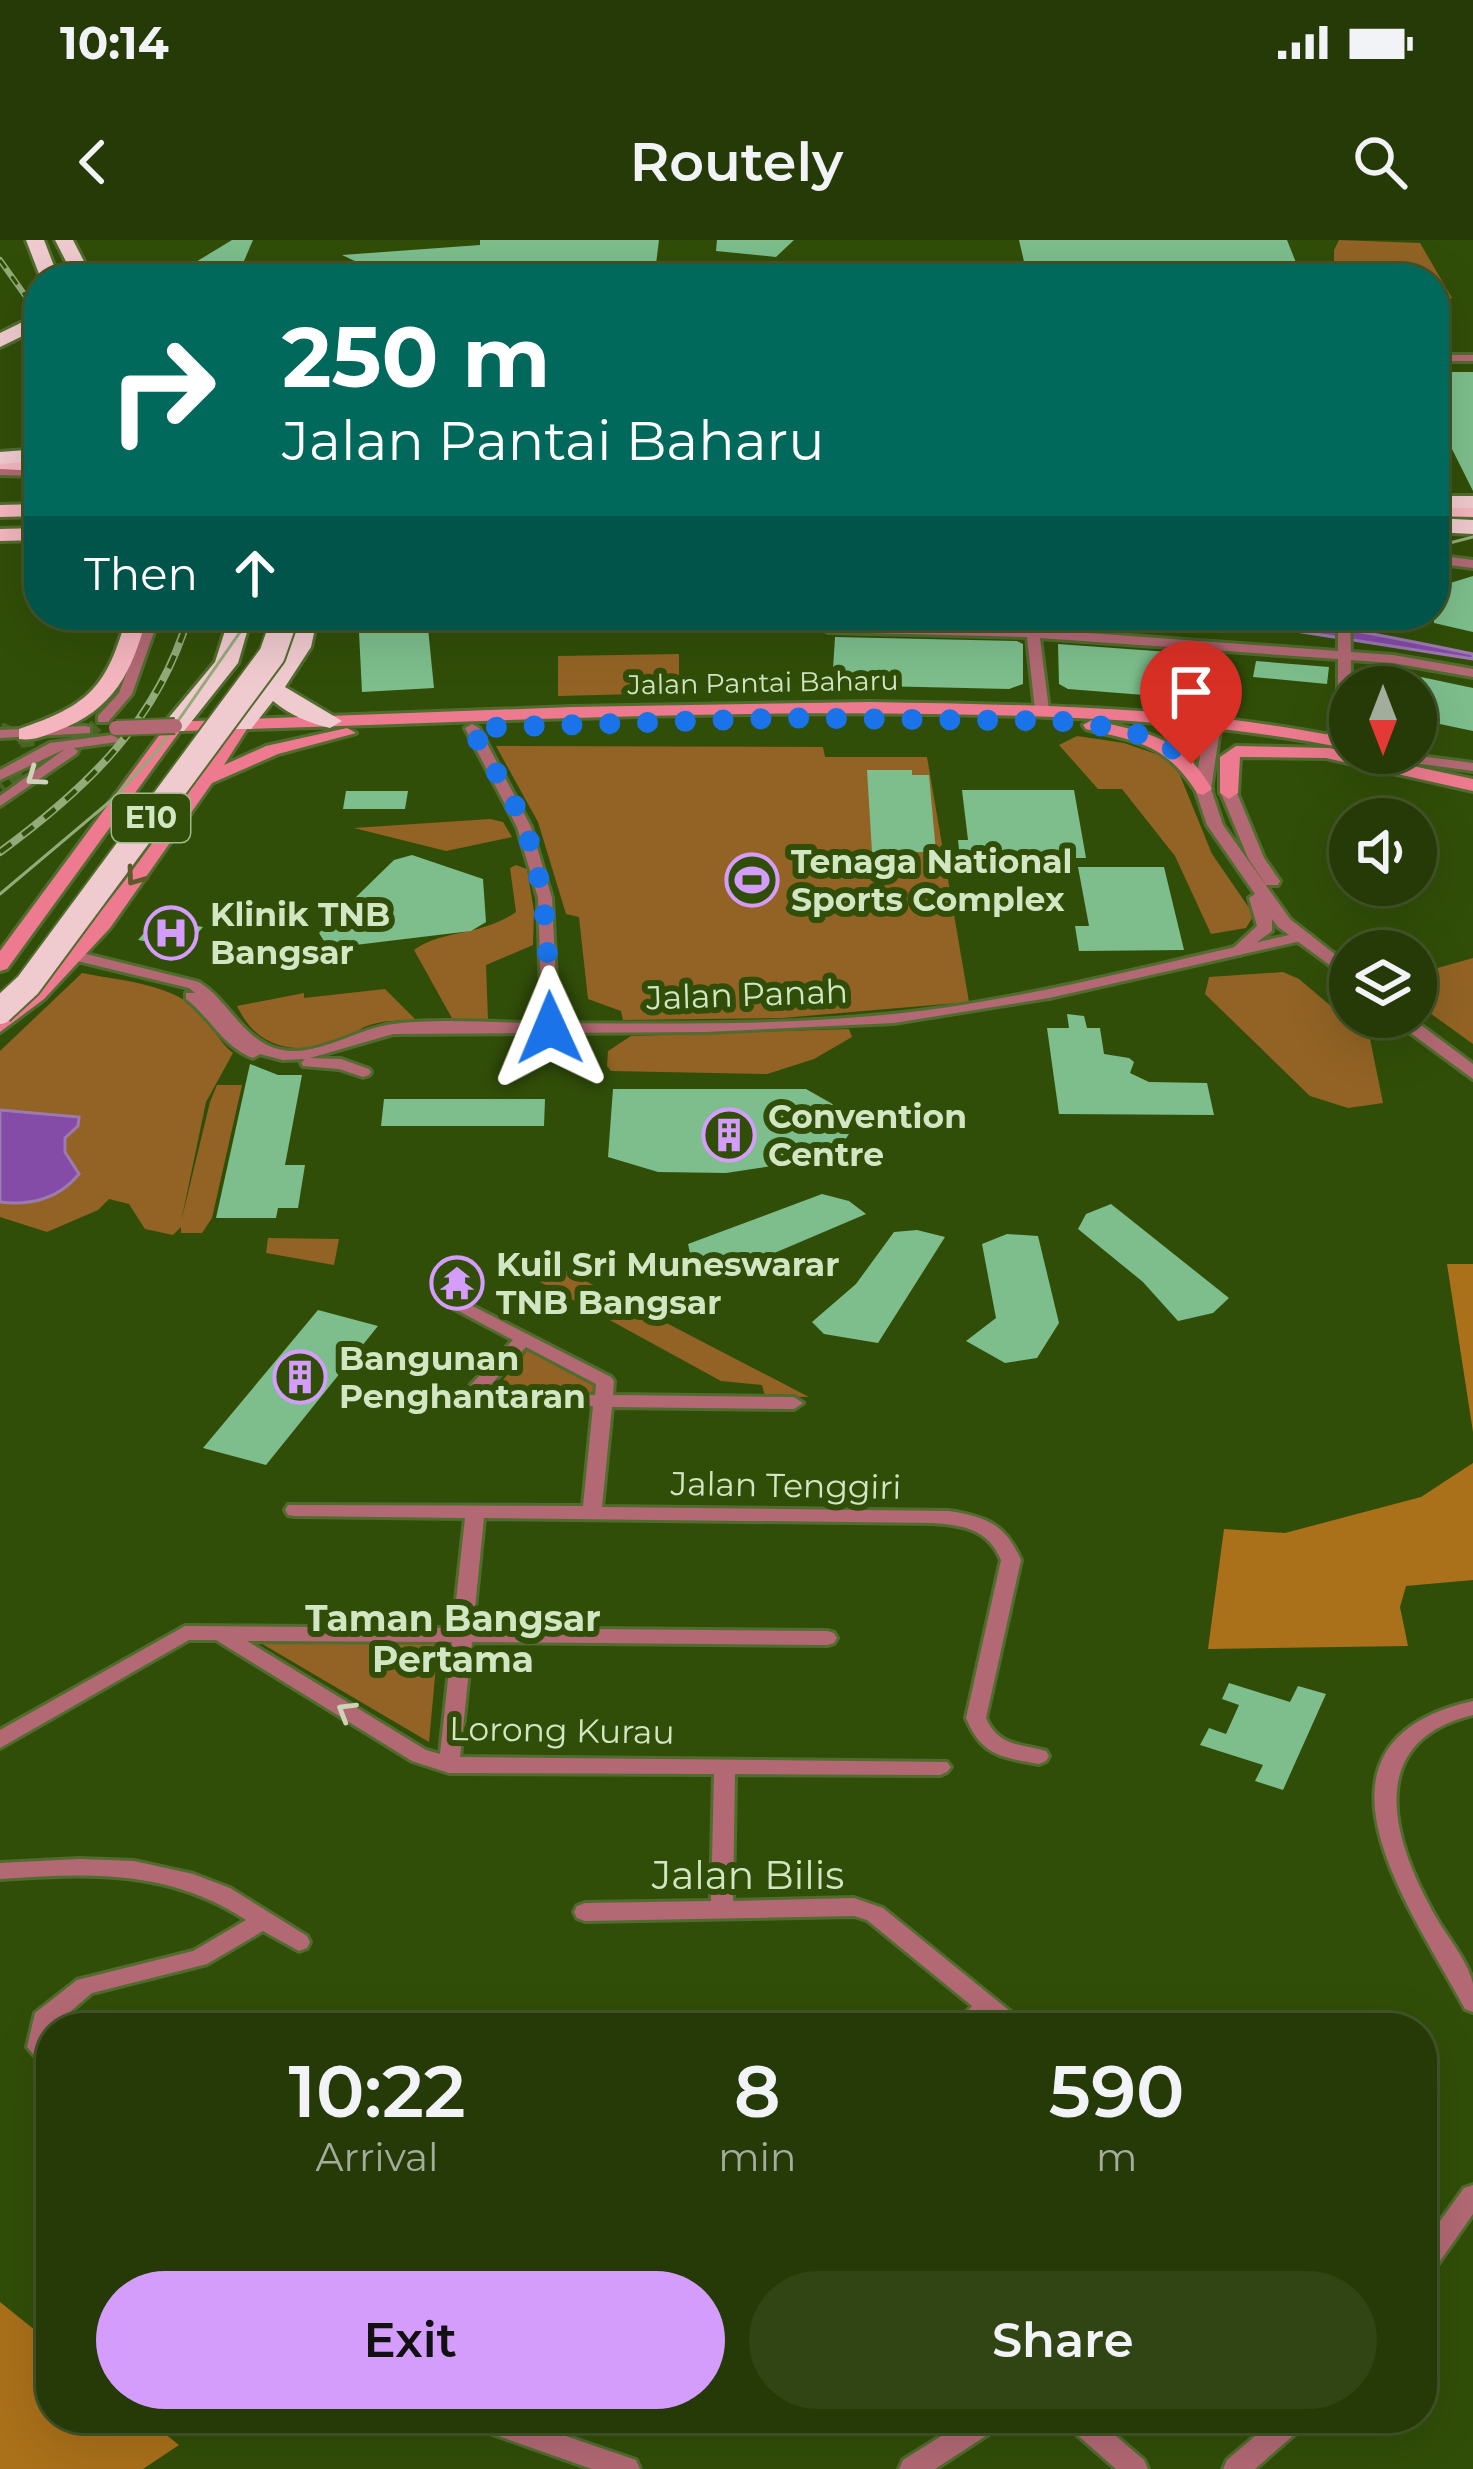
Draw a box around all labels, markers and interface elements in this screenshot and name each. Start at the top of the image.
text: 10:14 [60,15,169,70]
icon: back [60,129,126,195]
text: Routely [630,129,843,195]
icon: search [1347,129,1413,195]
text: 250 m [282,306,550,408]
icon: right [84,312,240,468]
text: Jalan Pantai Baharu [282,408,825,474]
icon: ahead [222,540,288,606]
text: Then [84,546,198,601]
pin [1140,641,1242,764]
icon: arrive [1158,659,1224,725]
street label: Jalan Pantai Baharu [626,664,899,701]
north arrow [1329,666,1437,774]
map controls [1329,666,1437,1038]
one-way arrow [27,762,49,784]
road number: E10 [112,794,190,842]
button: sound [1329,798,1437,906]
place label: Tenaga National Sports Complex [791,841,1073,919]
sports icon: Tenaga National Sports Complex [724,852,780,908]
one-way arrow [127,864,149,886]
place label: Klinik TNB Bangsar [210,894,390,972]
hospital icon: Klinik TNB Bangsar [143,905,199,961]
button: layers [1329,930,1437,1038]
position arrow [487,965,613,1091]
street label: Jalan Panah [644,970,849,1018]
place label: Convention Centre [768,1096,967,1174]
building icon: Convention Centre [701,1107,757,1163]
place label: Kuil Sri Muneswarar TNB Bangsar [496,1244,839,1322]
temple icon: Kuil Sri Muneswarar TNB Bangsar [429,1255,485,1311]
place label: Bangunan Penghantaran [339,1338,586,1416]
building icon: Bangunan Penghantaran [272,1349,328,1405]
street label: Jalan Tenggiri [669,1463,902,1507]
district label: Taman Bangsar Pertama [305,1596,601,1681]
one-way arrow [337,1703,359,1725]
street label: Lorong Kurau [449,1708,675,1752]
street label: Jalan Bilis [651,1851,844,1899]
text: 10:22 [288,2047,466,2135]
text: 8 [734,2047,781,2135]
text: 590 [1049,2047,1185,2135]
text: Arrival [316,2133,439,2181]
text: min [718,2133,796,2181]
text: m [1096,2133,1137,2181]
button: Exit [96,2271,725,2409]
button: Share [749,2271,1377,2409]

